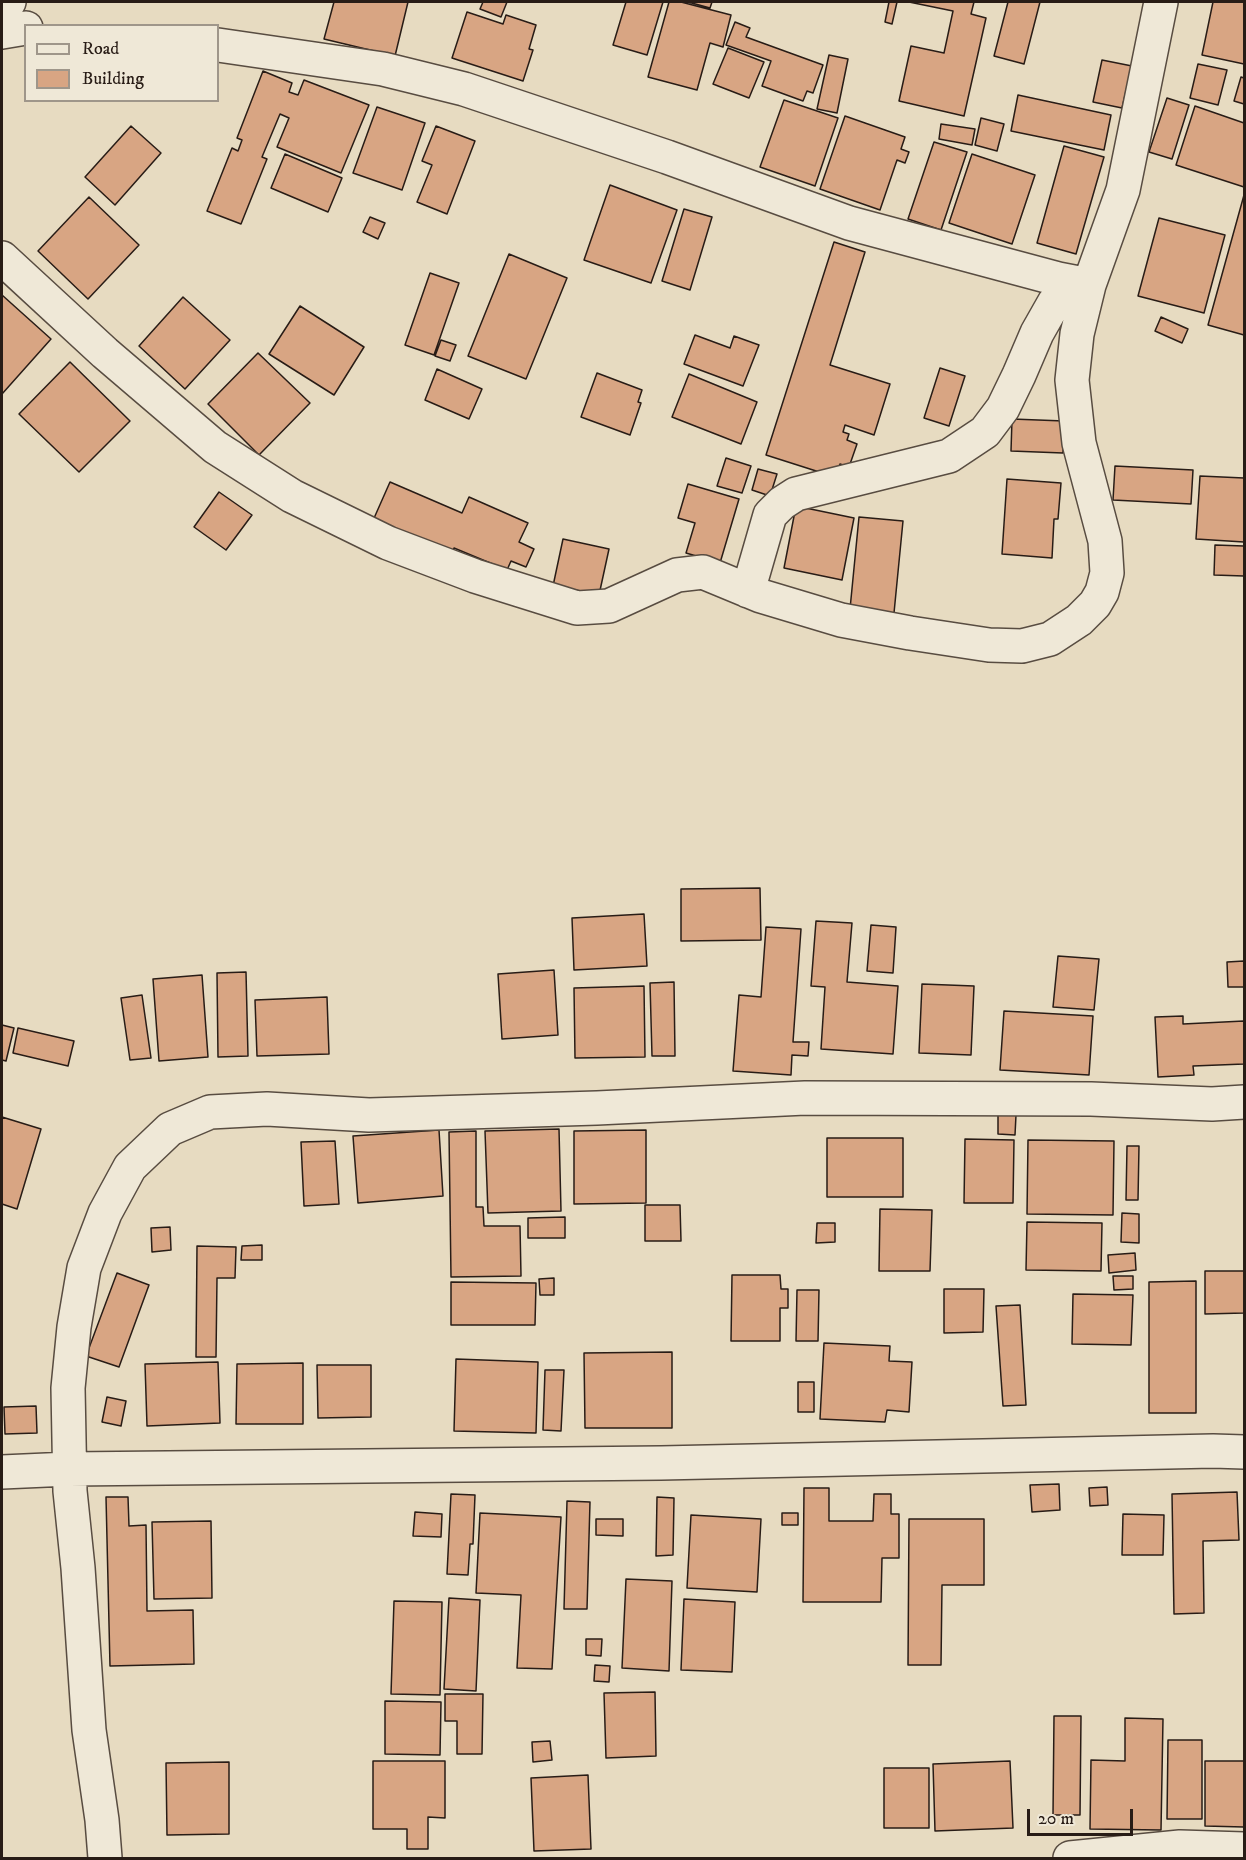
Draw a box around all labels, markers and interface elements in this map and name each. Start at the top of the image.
legend [24,24,219,102]
text: Road [82,38,119,60]
text: Building [82,68,144,90]
scale bar [1030,1797,1136,1835]
text: 20 m [1038,1808,1074,1830]

